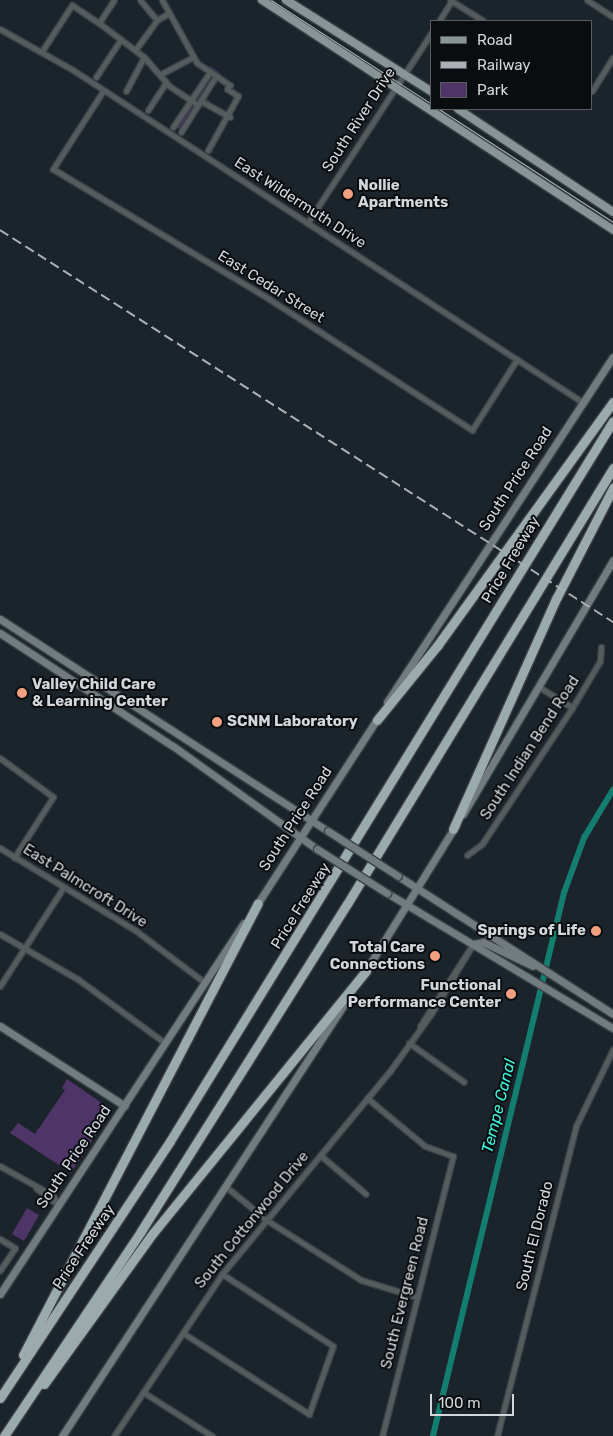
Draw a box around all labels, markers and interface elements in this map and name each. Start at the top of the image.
legend [430,20,593,110]
text: Road [477,31,513,49]
text: Railway [477,56,531,74]
street label: South River Drive [319,64,399,176]
text: Park [477,81,508,99]
street label: East Wildermuth Drive [231,154,369,252]
place label: Nollie Apartments [358,176,448,211]
marker: Nollie Apartments [342,188,354,200]
street label: East Cedar Street [214,247,328,327]
street label: South Price Road [476,424,556,534]
street label: Price Freeway [478,513,544,607]
street label: South Indian Bend Road [477,673,583,823]
place label: Valley Child Care & Learning Center [32,675,168,710]
marker: Valley Child Care & Learning Center [16,687,28,699]
place label: SCNM Laboratory [227,713,358,731]
marker: SCNM Laboratory [211,716,223,728]
street label: South Price Road [256,764,336,874]
street label: East Palmcroft Drive [20,840,150,932]
street label: Price Freeway [267,860,335,952]
place label: Springs of Life [477,922,586,940]
marker: Springs of Life [590,925,602,937]
place label: Total Care Connections [330,938,425,973]
marker: Total Care Connections [429,950,441,962]
place label: Functional Performance Center [348,976,501,1011]
marker: Functional Performance Center [505,988,517,1000]
water label: Tempe Canal [478,1057,520,1155]
street label: South Price Road [33,1102,115,1212]
street label: South Cottonwood Drive [191,1148,313,1292]
street label: South El Dorado [513,1179,557,1293]
street label: Price Freeway [49,1201,119,1293]
street label: South Evergreen Road [377,1215,433,1371]
scale bar [433,1384,517,1416]
text: 100 m [438,1394,480,1412]

